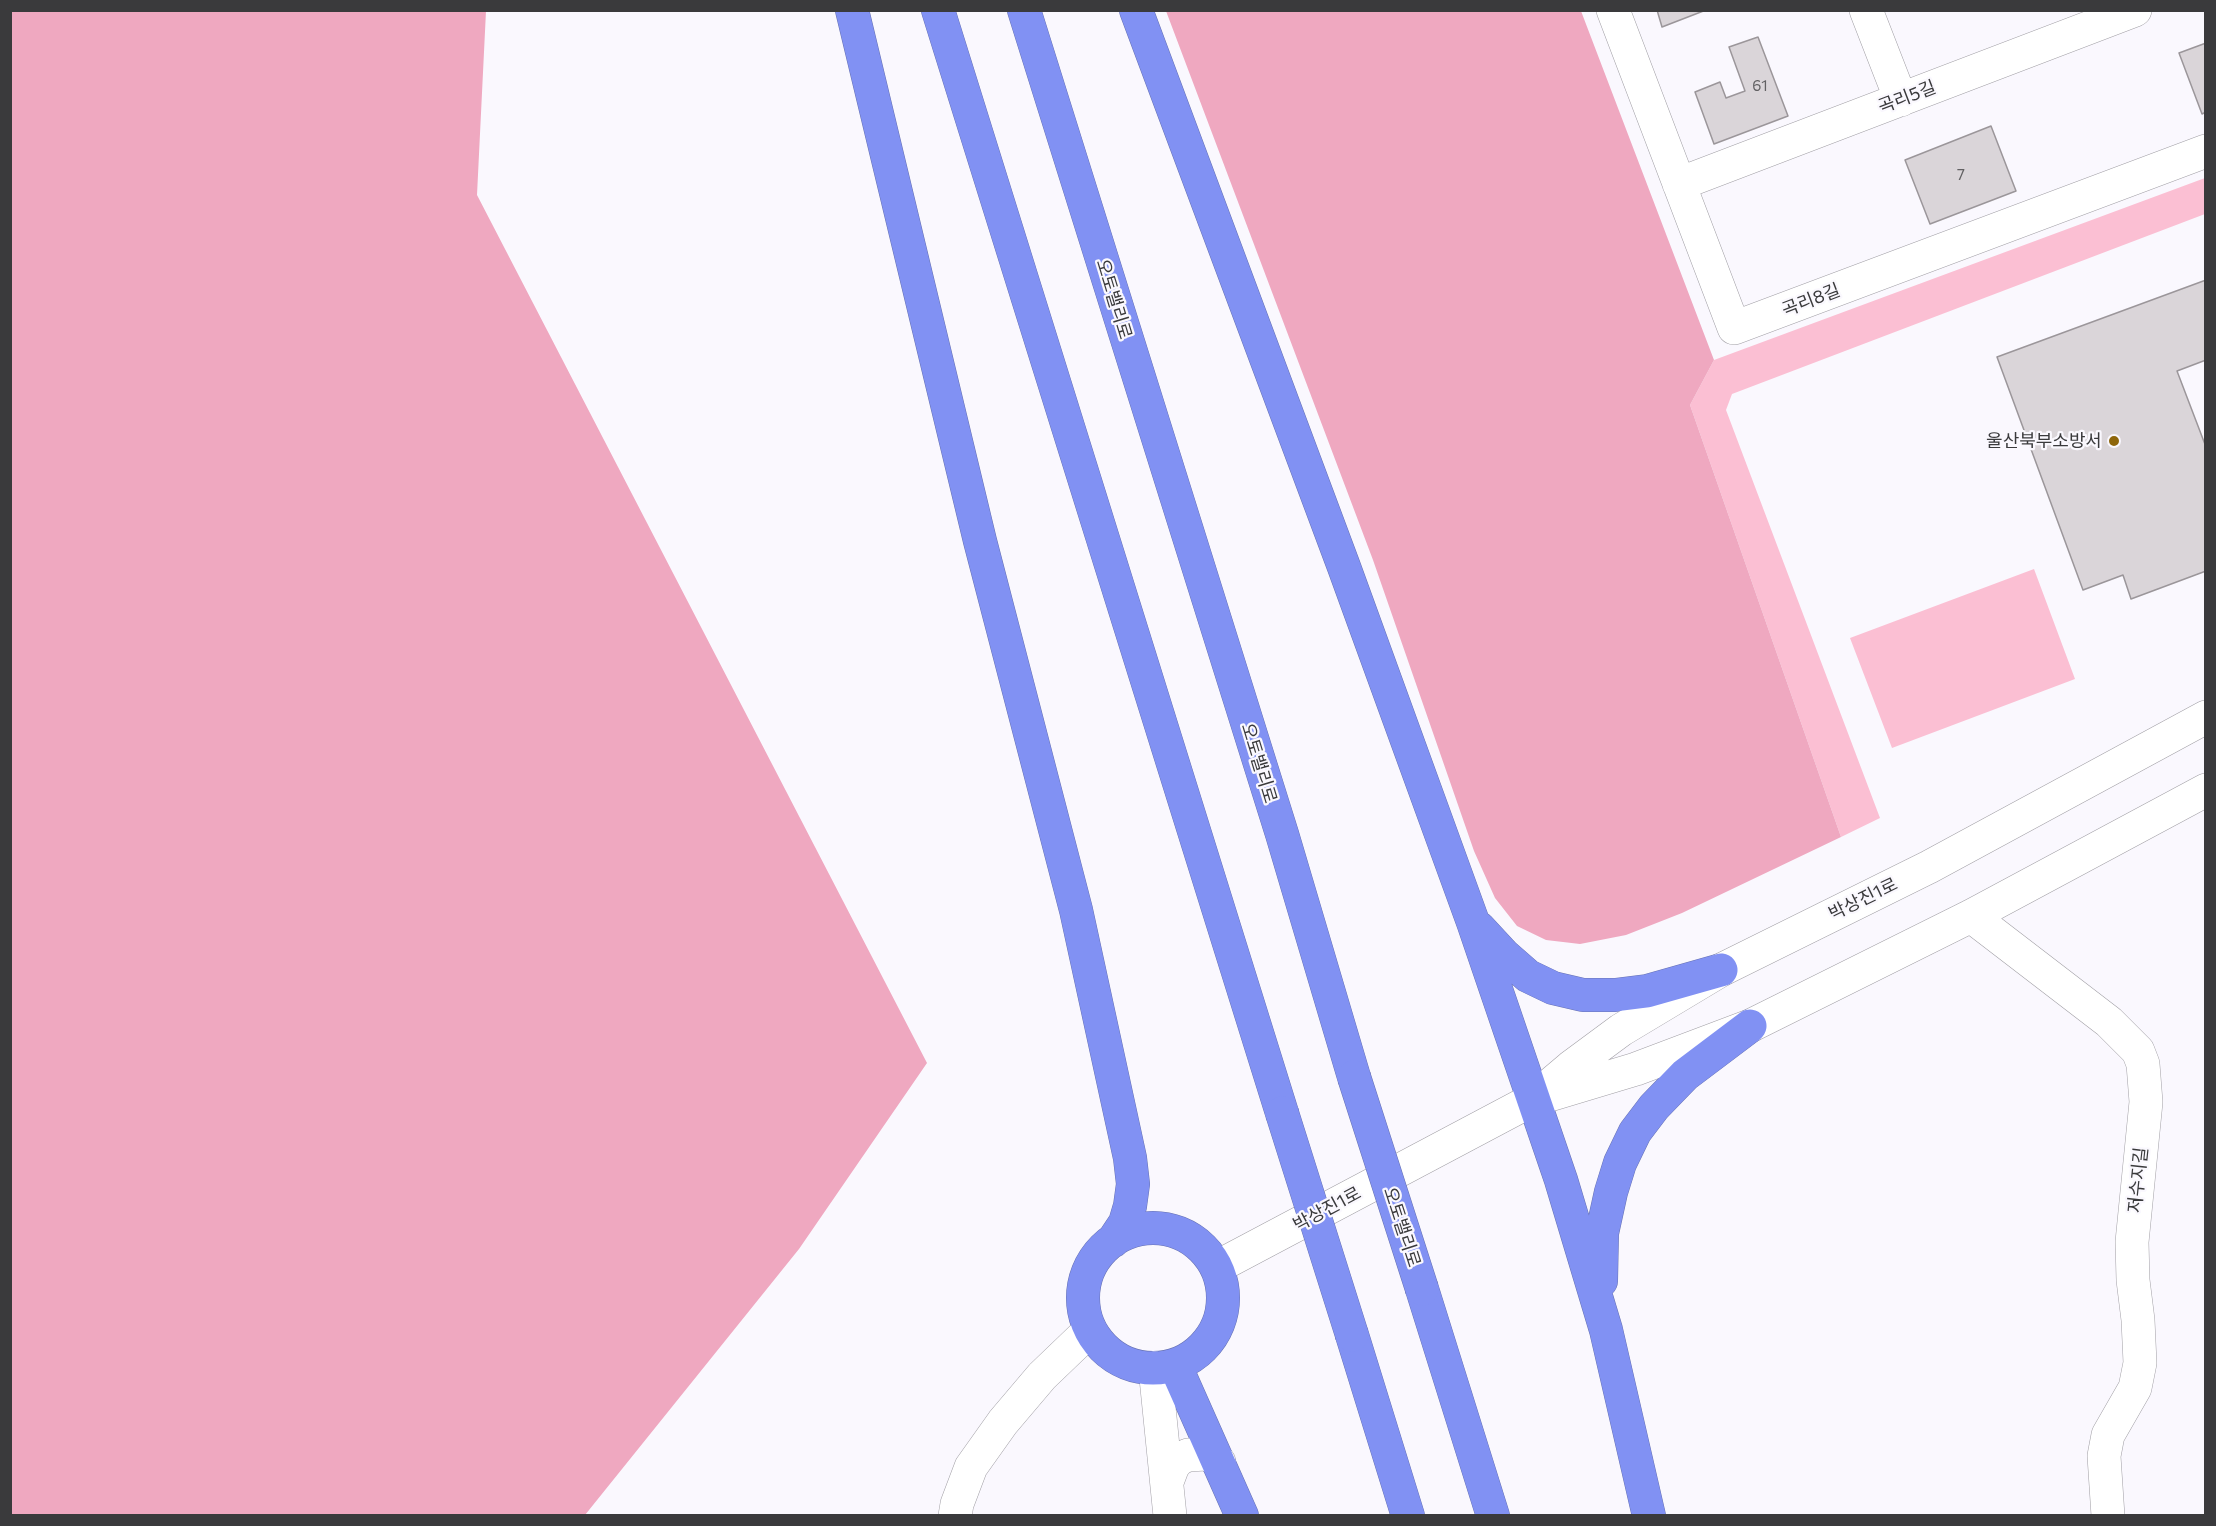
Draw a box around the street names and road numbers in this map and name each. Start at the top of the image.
street label: 곡리5길 [1875,76,1939,118]
street label: 오토밸리로 [1092,256,1136,342]
street label: 곡리8길 [1779,279,1843,321]
street label: 오토밸리로 [1237,720,1281,806]
street label: 박상진1로 [1825,873,1901,925]
street label: 저수지길 [2124,1146,2152,1214]
street label: 박상진1로 [1289,1182,1365,1236]
street label: 오토밸리로 [1379,1184,1425,1270]

